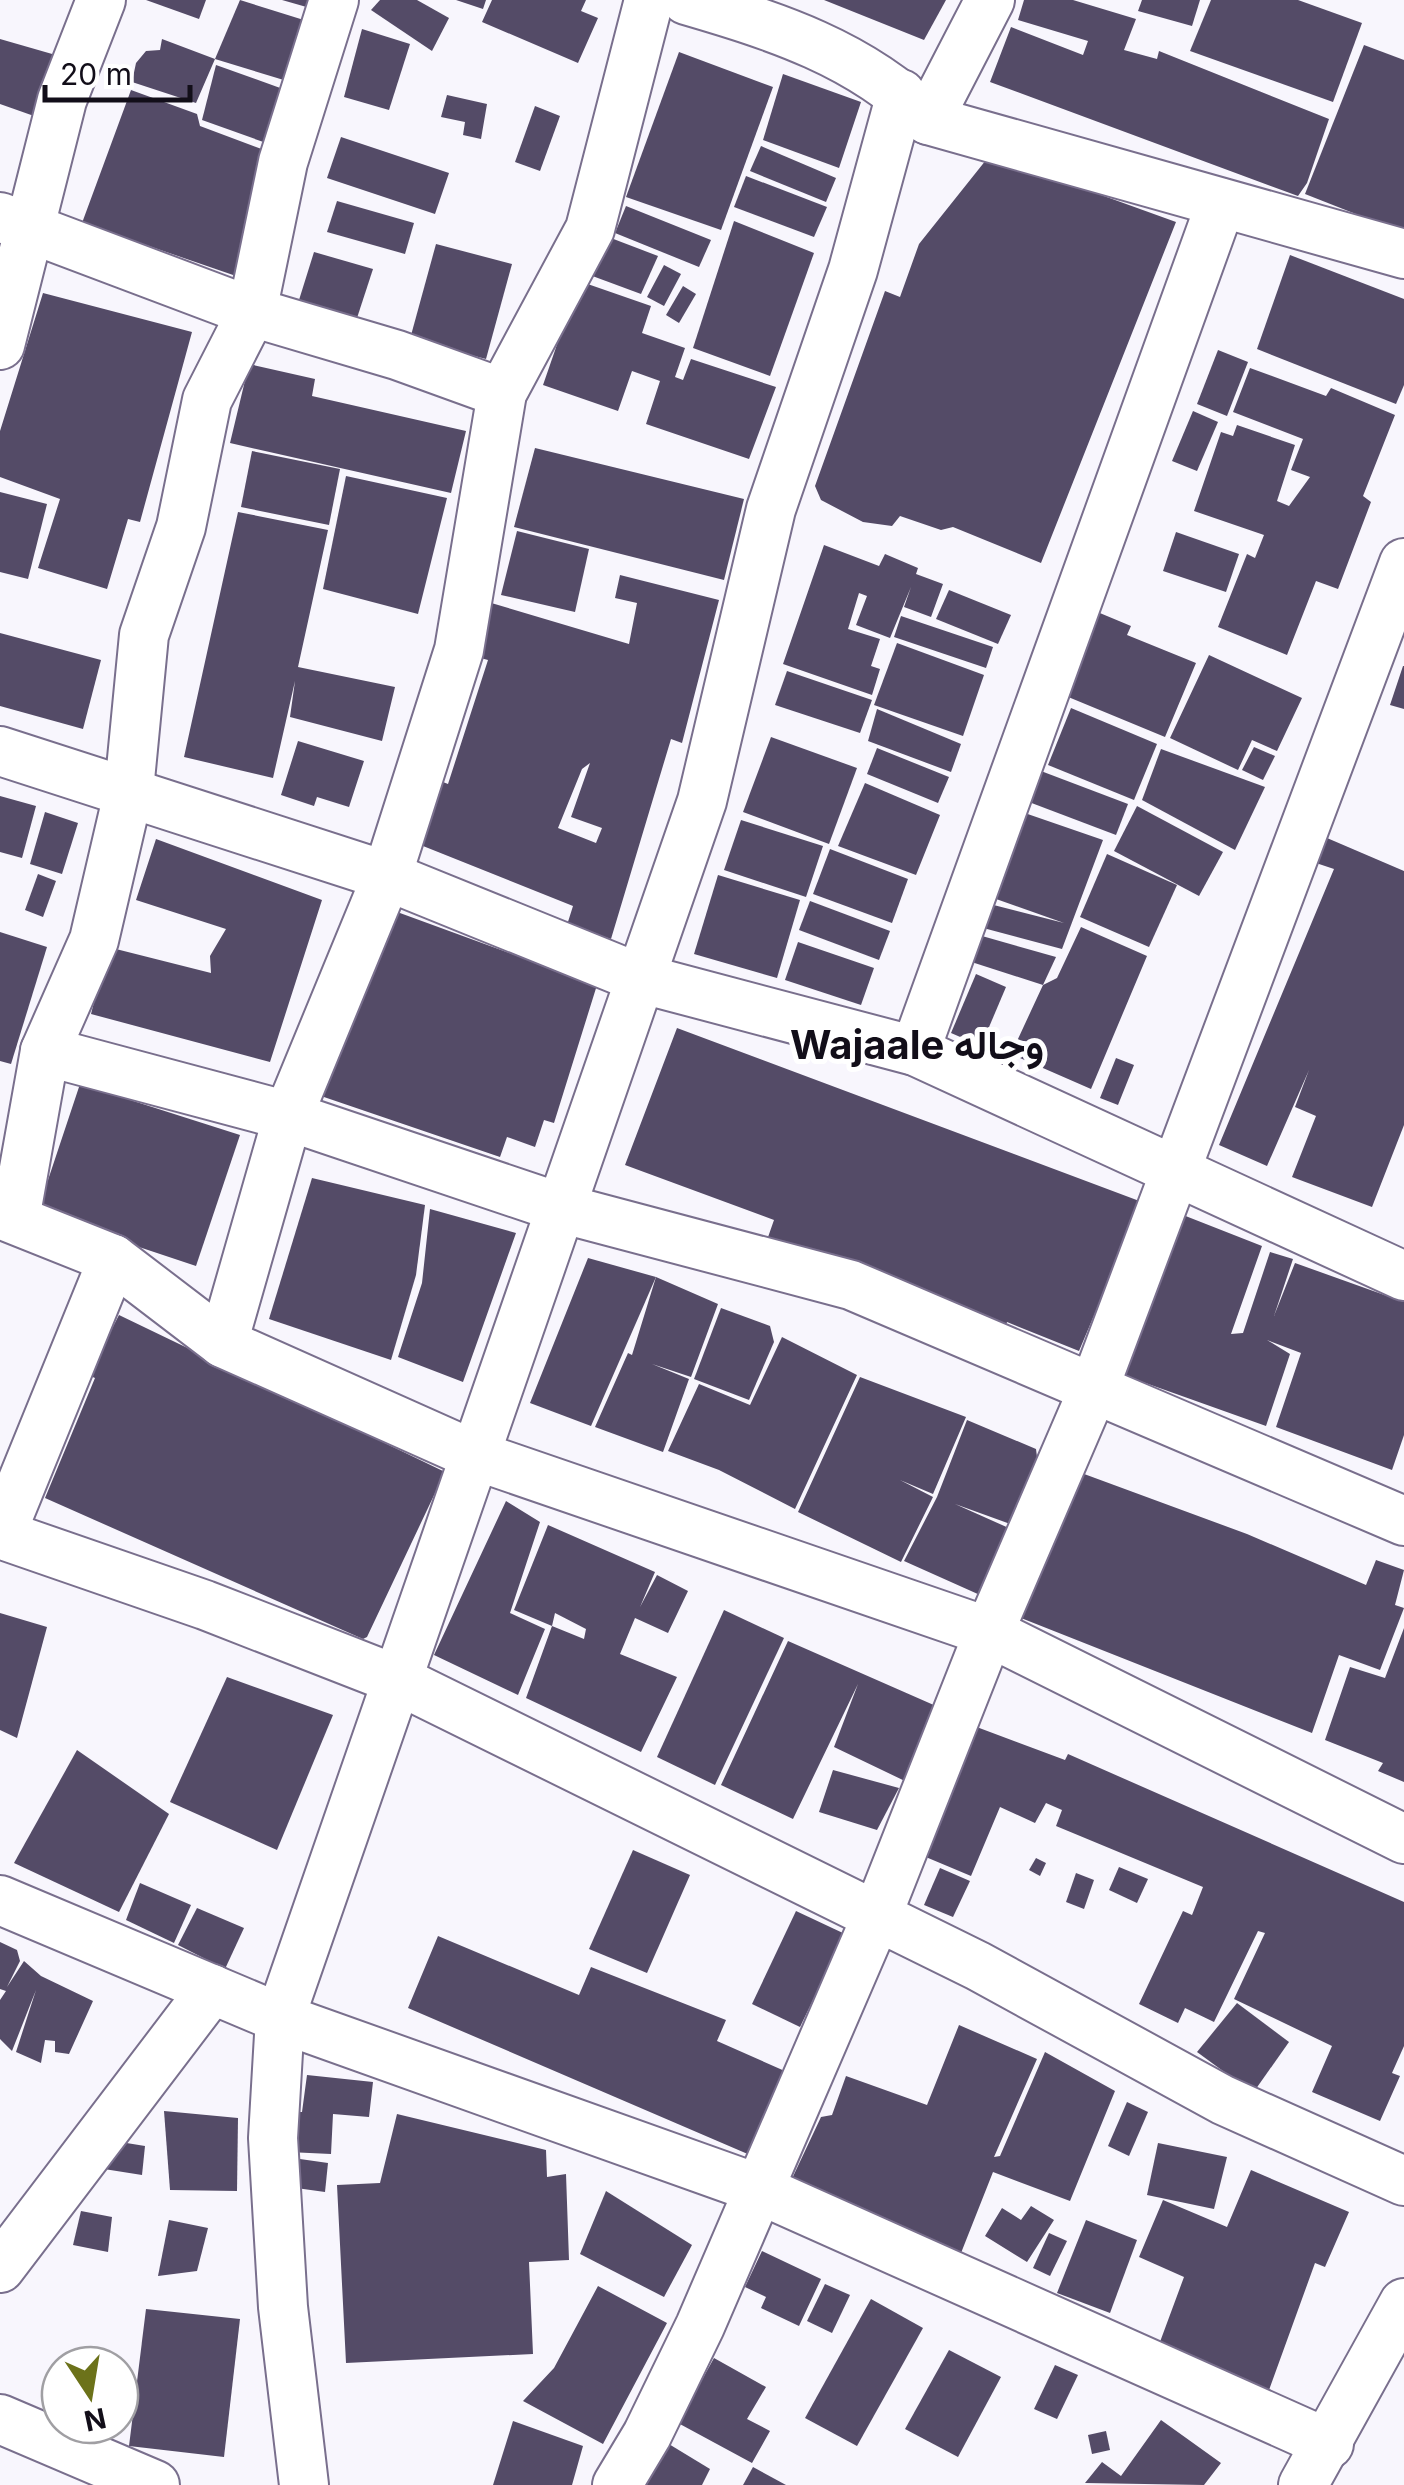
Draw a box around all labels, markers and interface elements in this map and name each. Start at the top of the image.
scale bar [45,40,190,102]
text: 20 m [60,56,132,92]
district label: Wajaale وجاله [790,1020,1044,1070]
north arrow [40,2345,140,2445]
text: N [81,2401,109,2438]

